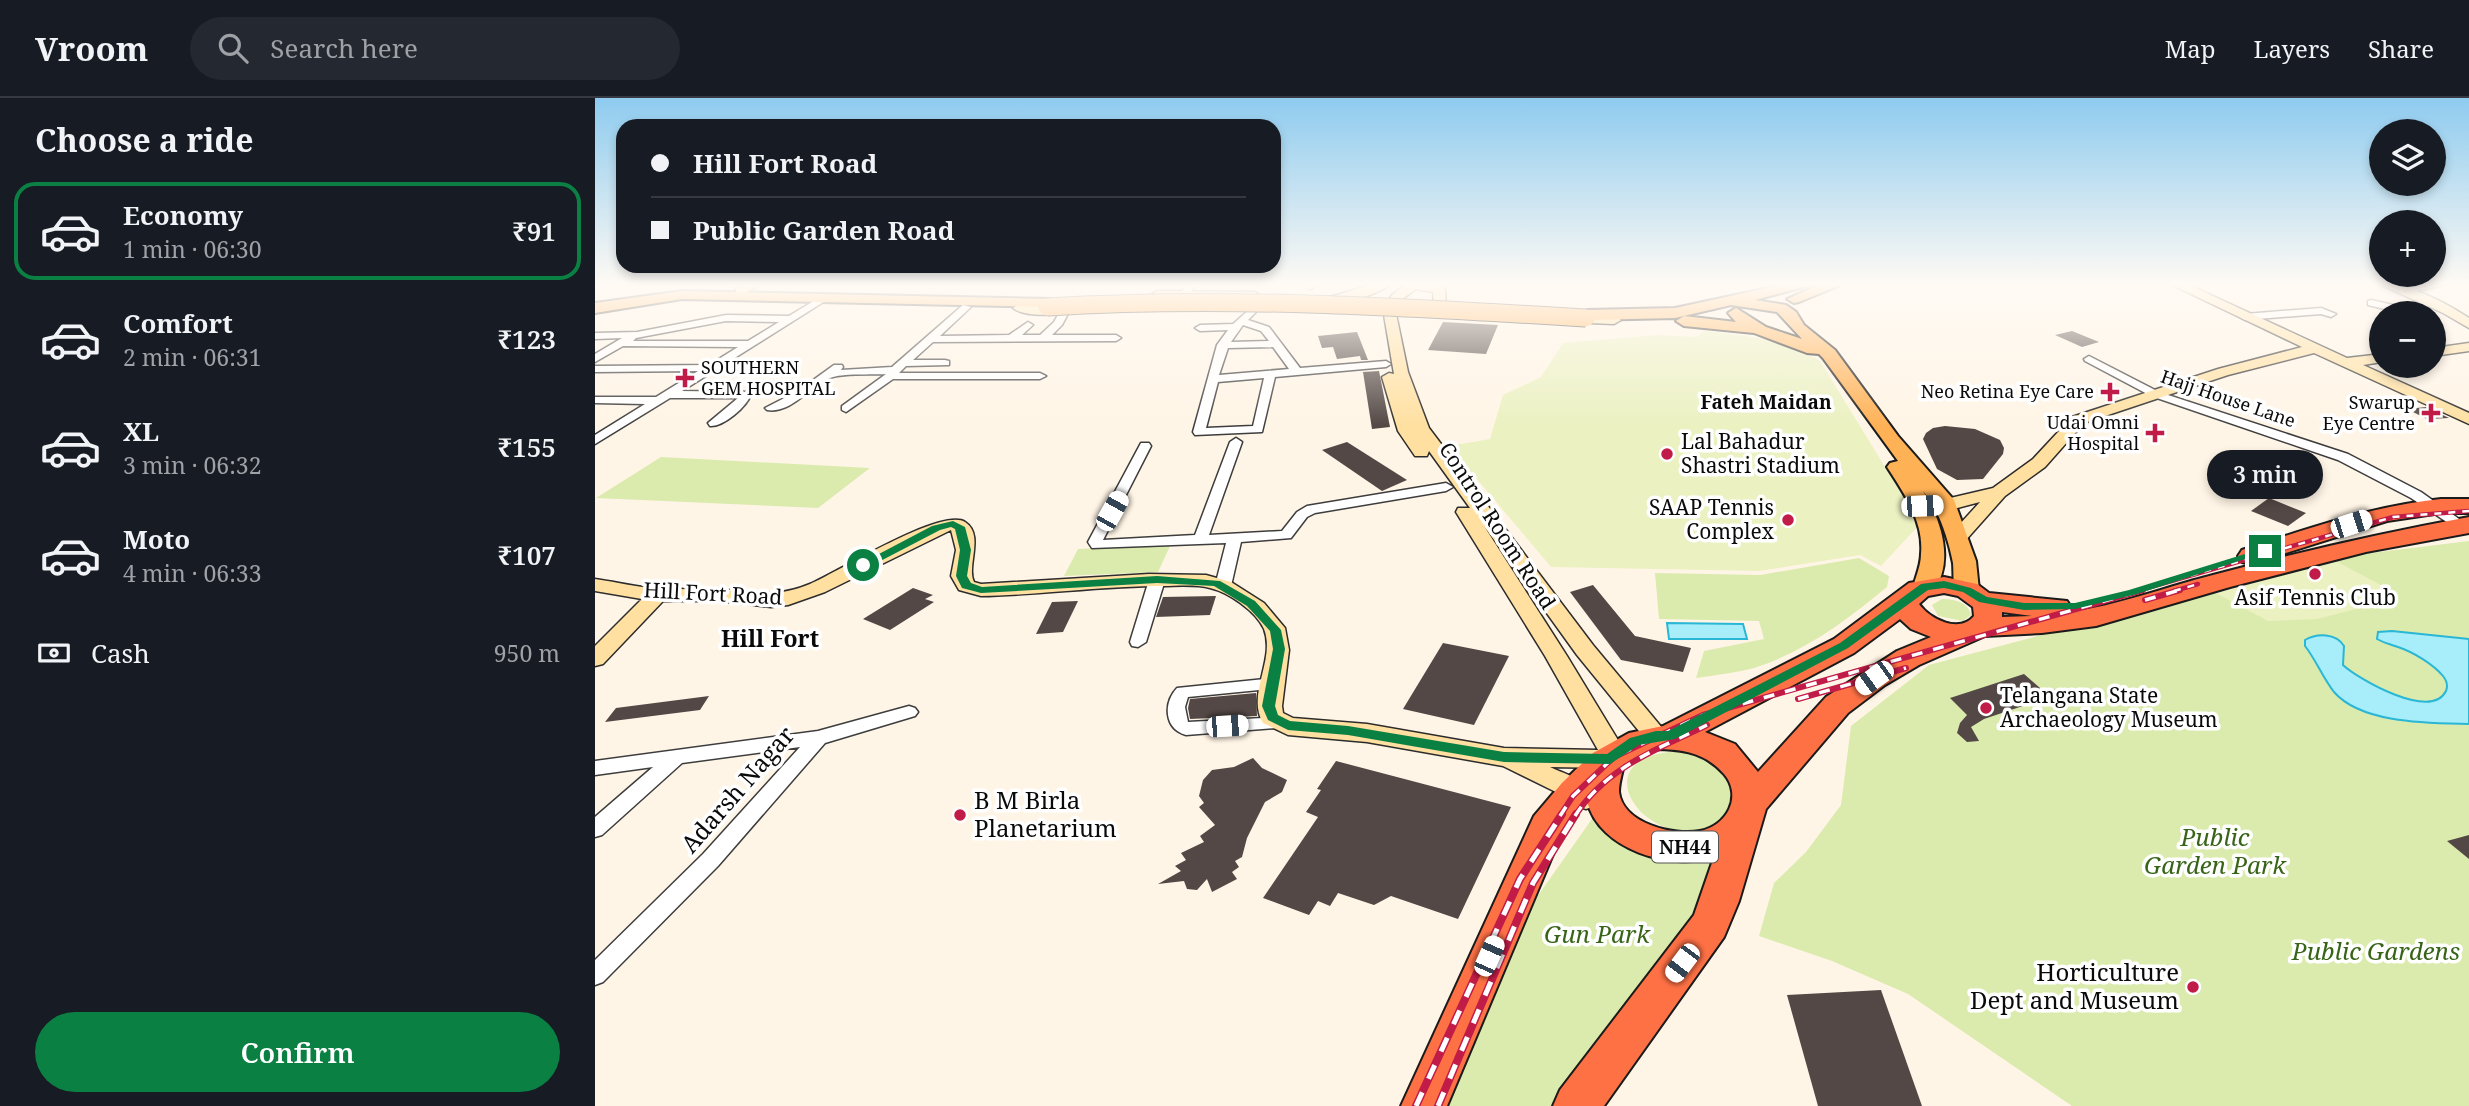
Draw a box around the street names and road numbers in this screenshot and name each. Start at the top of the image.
street label: Hajj House Lane [2158,364,2299,432]
street label: Control Room Road [1433,437,1562,614]
street label: Hill Fort Road [643,575,783,611]
street label: Adarsh Nagar [673,719,801,859]
road number: NH44 [1652,832,1718,862]

